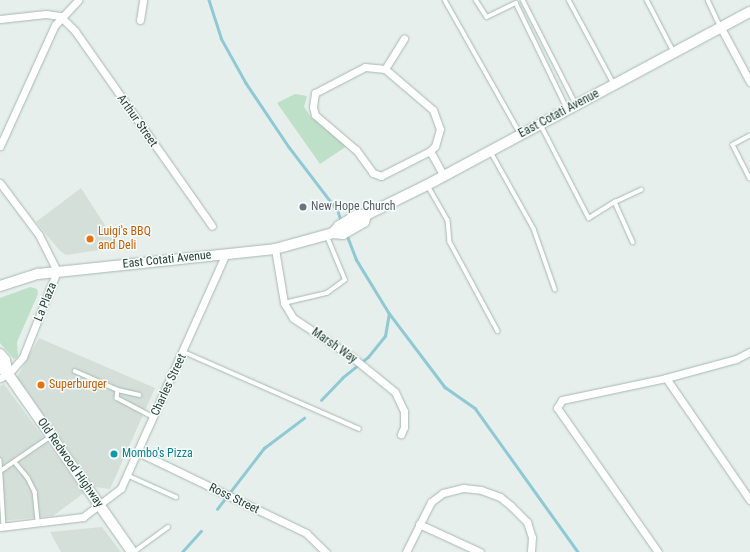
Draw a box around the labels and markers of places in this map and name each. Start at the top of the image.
place label: New Hope Church [311,200,396,214]
marker: New Hope Church [298,202,308,212]
place label: Luigi's BBQ and Deli [98,225,151,253]
marker: Luigi's BBQ and Deli [85,234,95,244]
place label: Superburger [49,378,107,392]
marker: Superburger [36,380,46,390]
place label: Mombo's Pizza [122,447,193,461]
marker: Mombo's Pizza [109,449,119,459]

